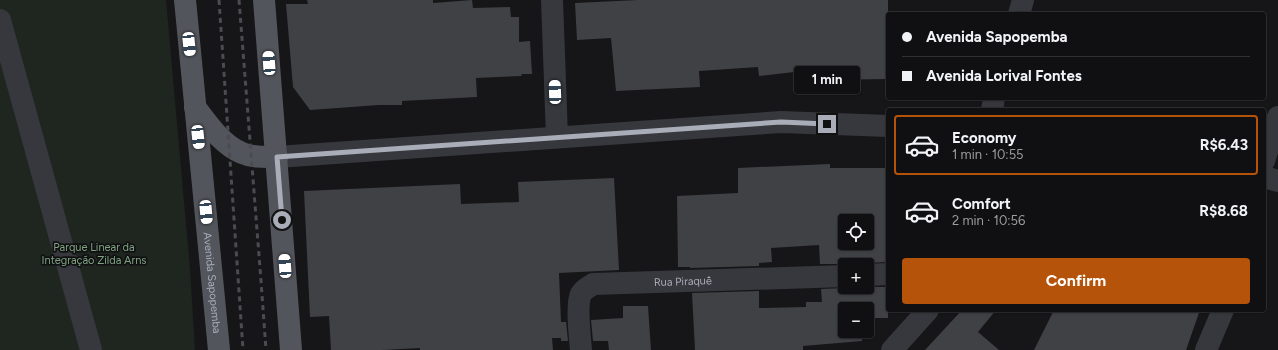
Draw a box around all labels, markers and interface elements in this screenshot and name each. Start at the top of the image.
text: Avenida Sapopemba [926,28,1068,46]
car [182,31,196,57]
car [262,51,276,75]
callout: 1 min [794,66,860,94]
text: Avenida Lorival Fontes [926,67,1082,85]
text: 1 min [812,72,842,87]
car [549,80,561,104]
route end [818,115,836,133]
car [191,124,205,150]
icon: car [904,127,940,163]
text: Economy [952,129,1017,147]
text: R$6.43 [1200,136,1248,154]
text: 1 min · 10:55 [952,147,1024,162]
icon: car [904,193,940,229]
text: Comfort [952,195,1011,213]
car [199,200,213,224]
text: R$8.68 [1199,202,1248,220]
route start [273,211,291,229]
text: 2 min · 10:56 [952,213,1025,228]
map controls [838,214,874,338]
button: locate [838,214,874,250]
street label: Avenida Sapopemba [201,231,223,334]
park label: Parque Linear da Integração Zilda Arns [42,241,146,267]
car [278,254,292,278]
button: + [838,258,874,294]
button: Confirm [902,258,1250,304]
street label: Rua Piraquê [654,274,712,289]
button: − [838,302,874,338]

